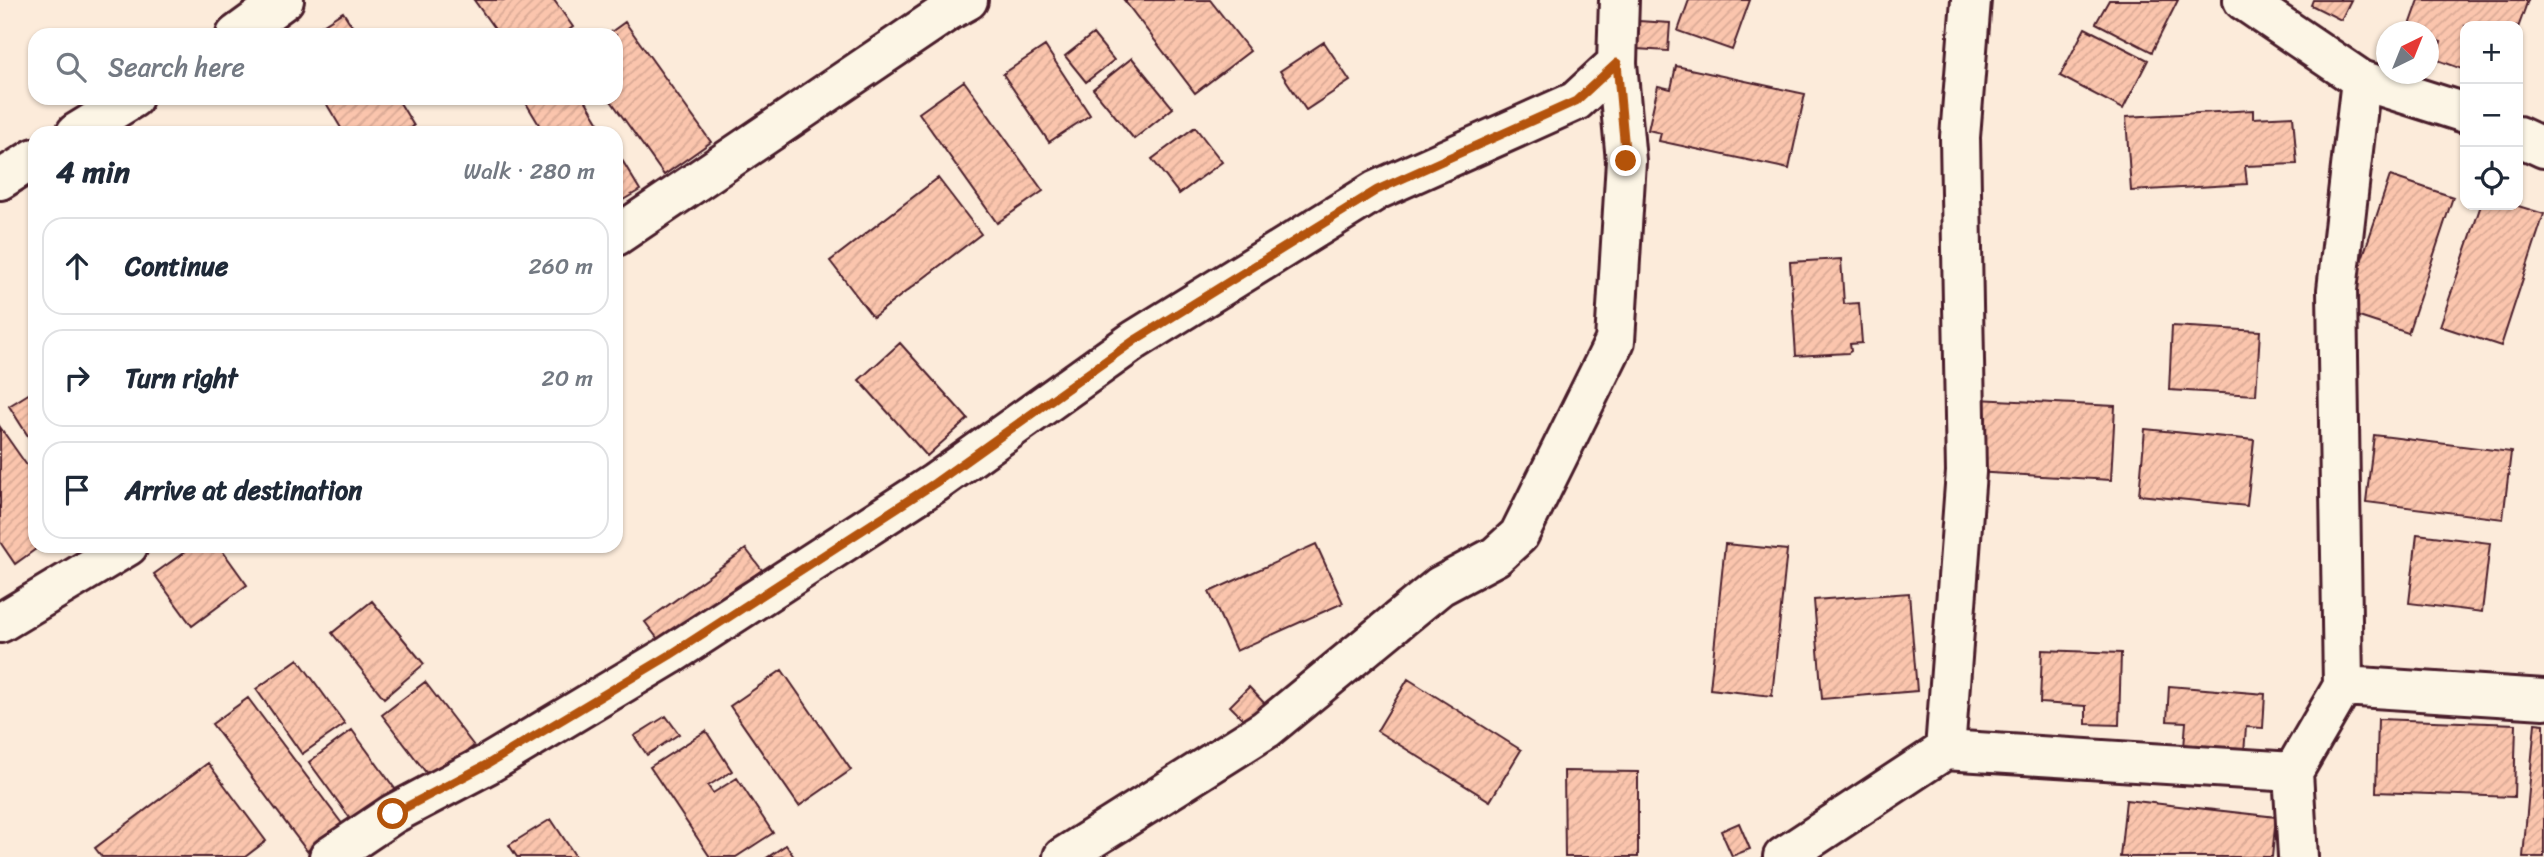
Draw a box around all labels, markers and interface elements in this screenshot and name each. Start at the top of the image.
north arrow [2376,21,2439,84]
map controls [2460,21,2523,210]
button: + [2460,21,2523,84]
search box [28,28,623,105]
text: Search here [108,44,245,90]
icon: search [52,48,90,86]
button: − [2460,84,2523,147]
text: 4 min [56,145,130,199]
route end [1610,145,1641,176]
button: locate [2460,147,2523,210]
text: Walk · 280 m [464,151,595,192]
text: Continue [125,243,228,289]
text: 260 m [528,246,593,287]
icon: ahead [58,247,96,285]
text: Turn right [125,355,238,401]
text: 20 m [542,358,593,399]
icon: right [58,359,96,397]
text: Arrive at destination [125,467,362,513]
icon: arrive [58,471,96,509]
route start [377,798,408,829]

